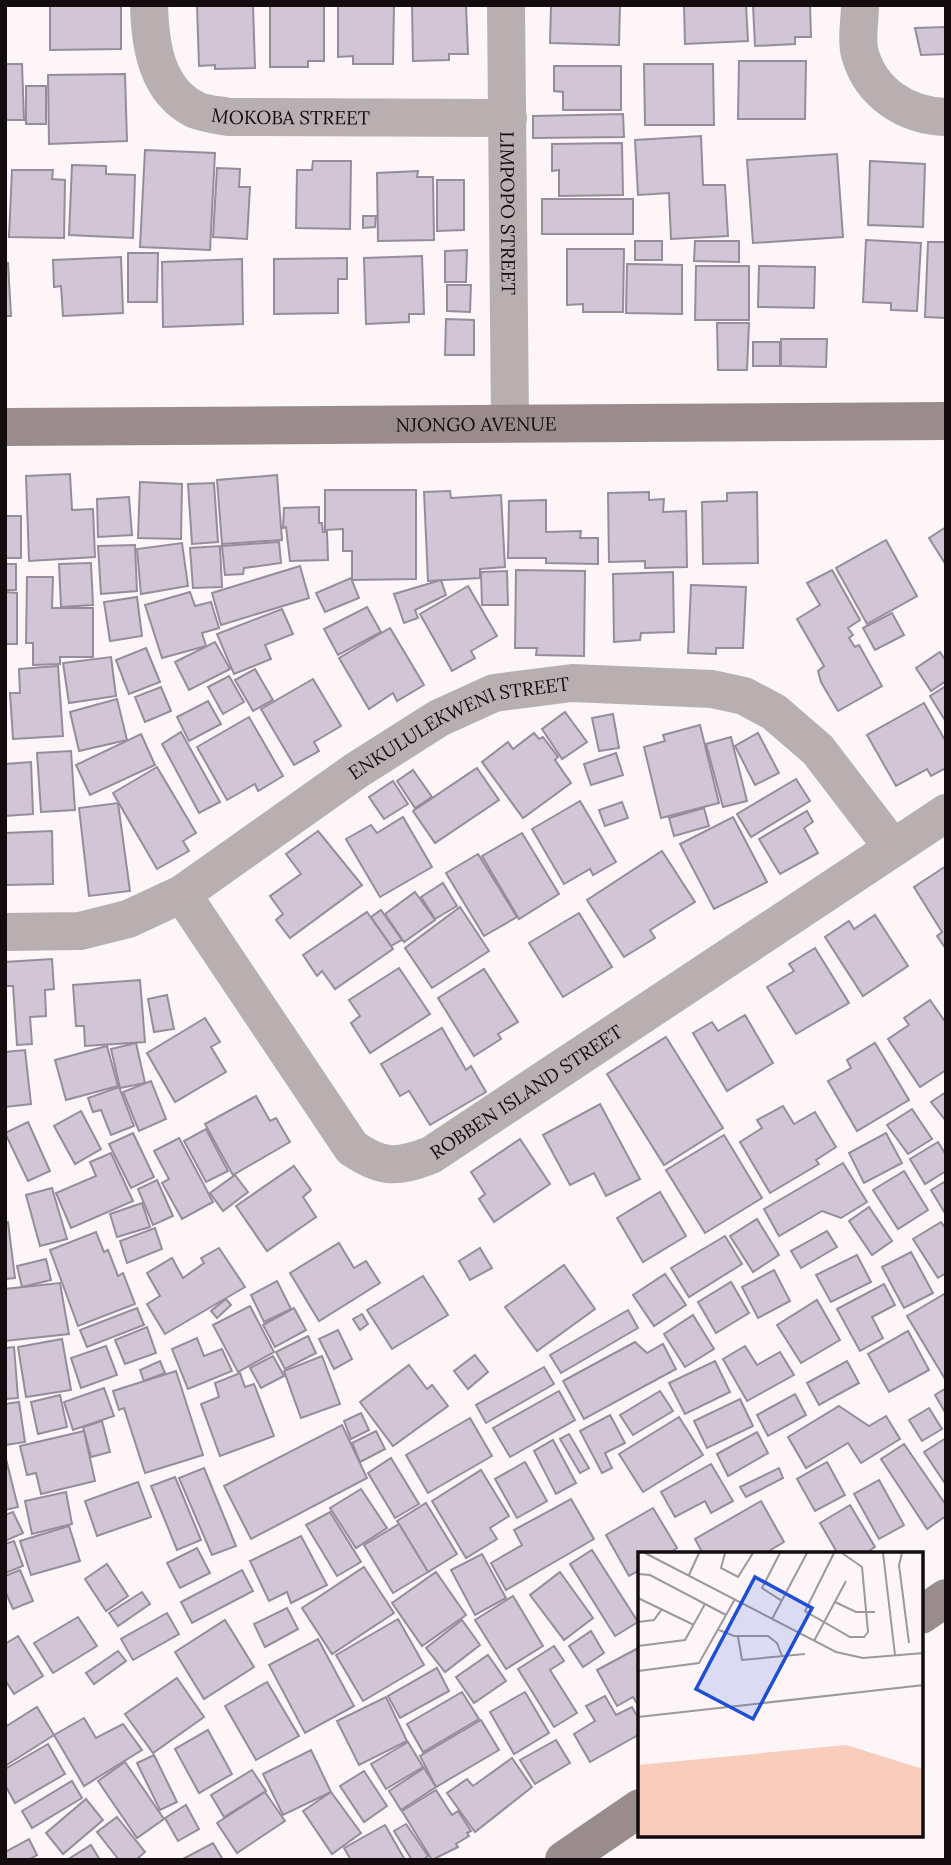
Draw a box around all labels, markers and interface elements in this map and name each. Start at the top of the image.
street label: MOKOBA STREET [210,102,370,130]
street label: LIMPOPO STREET [495,131,521,295]
street label: NJONGO AVENUE [395,411,557,437]
street label: ENKULULEKWENI STREET [343,671,571,785]
street label: ROBBEN ISLAND STREET [425,1019,627,1164]
inset map [638,1552,923,1837]

